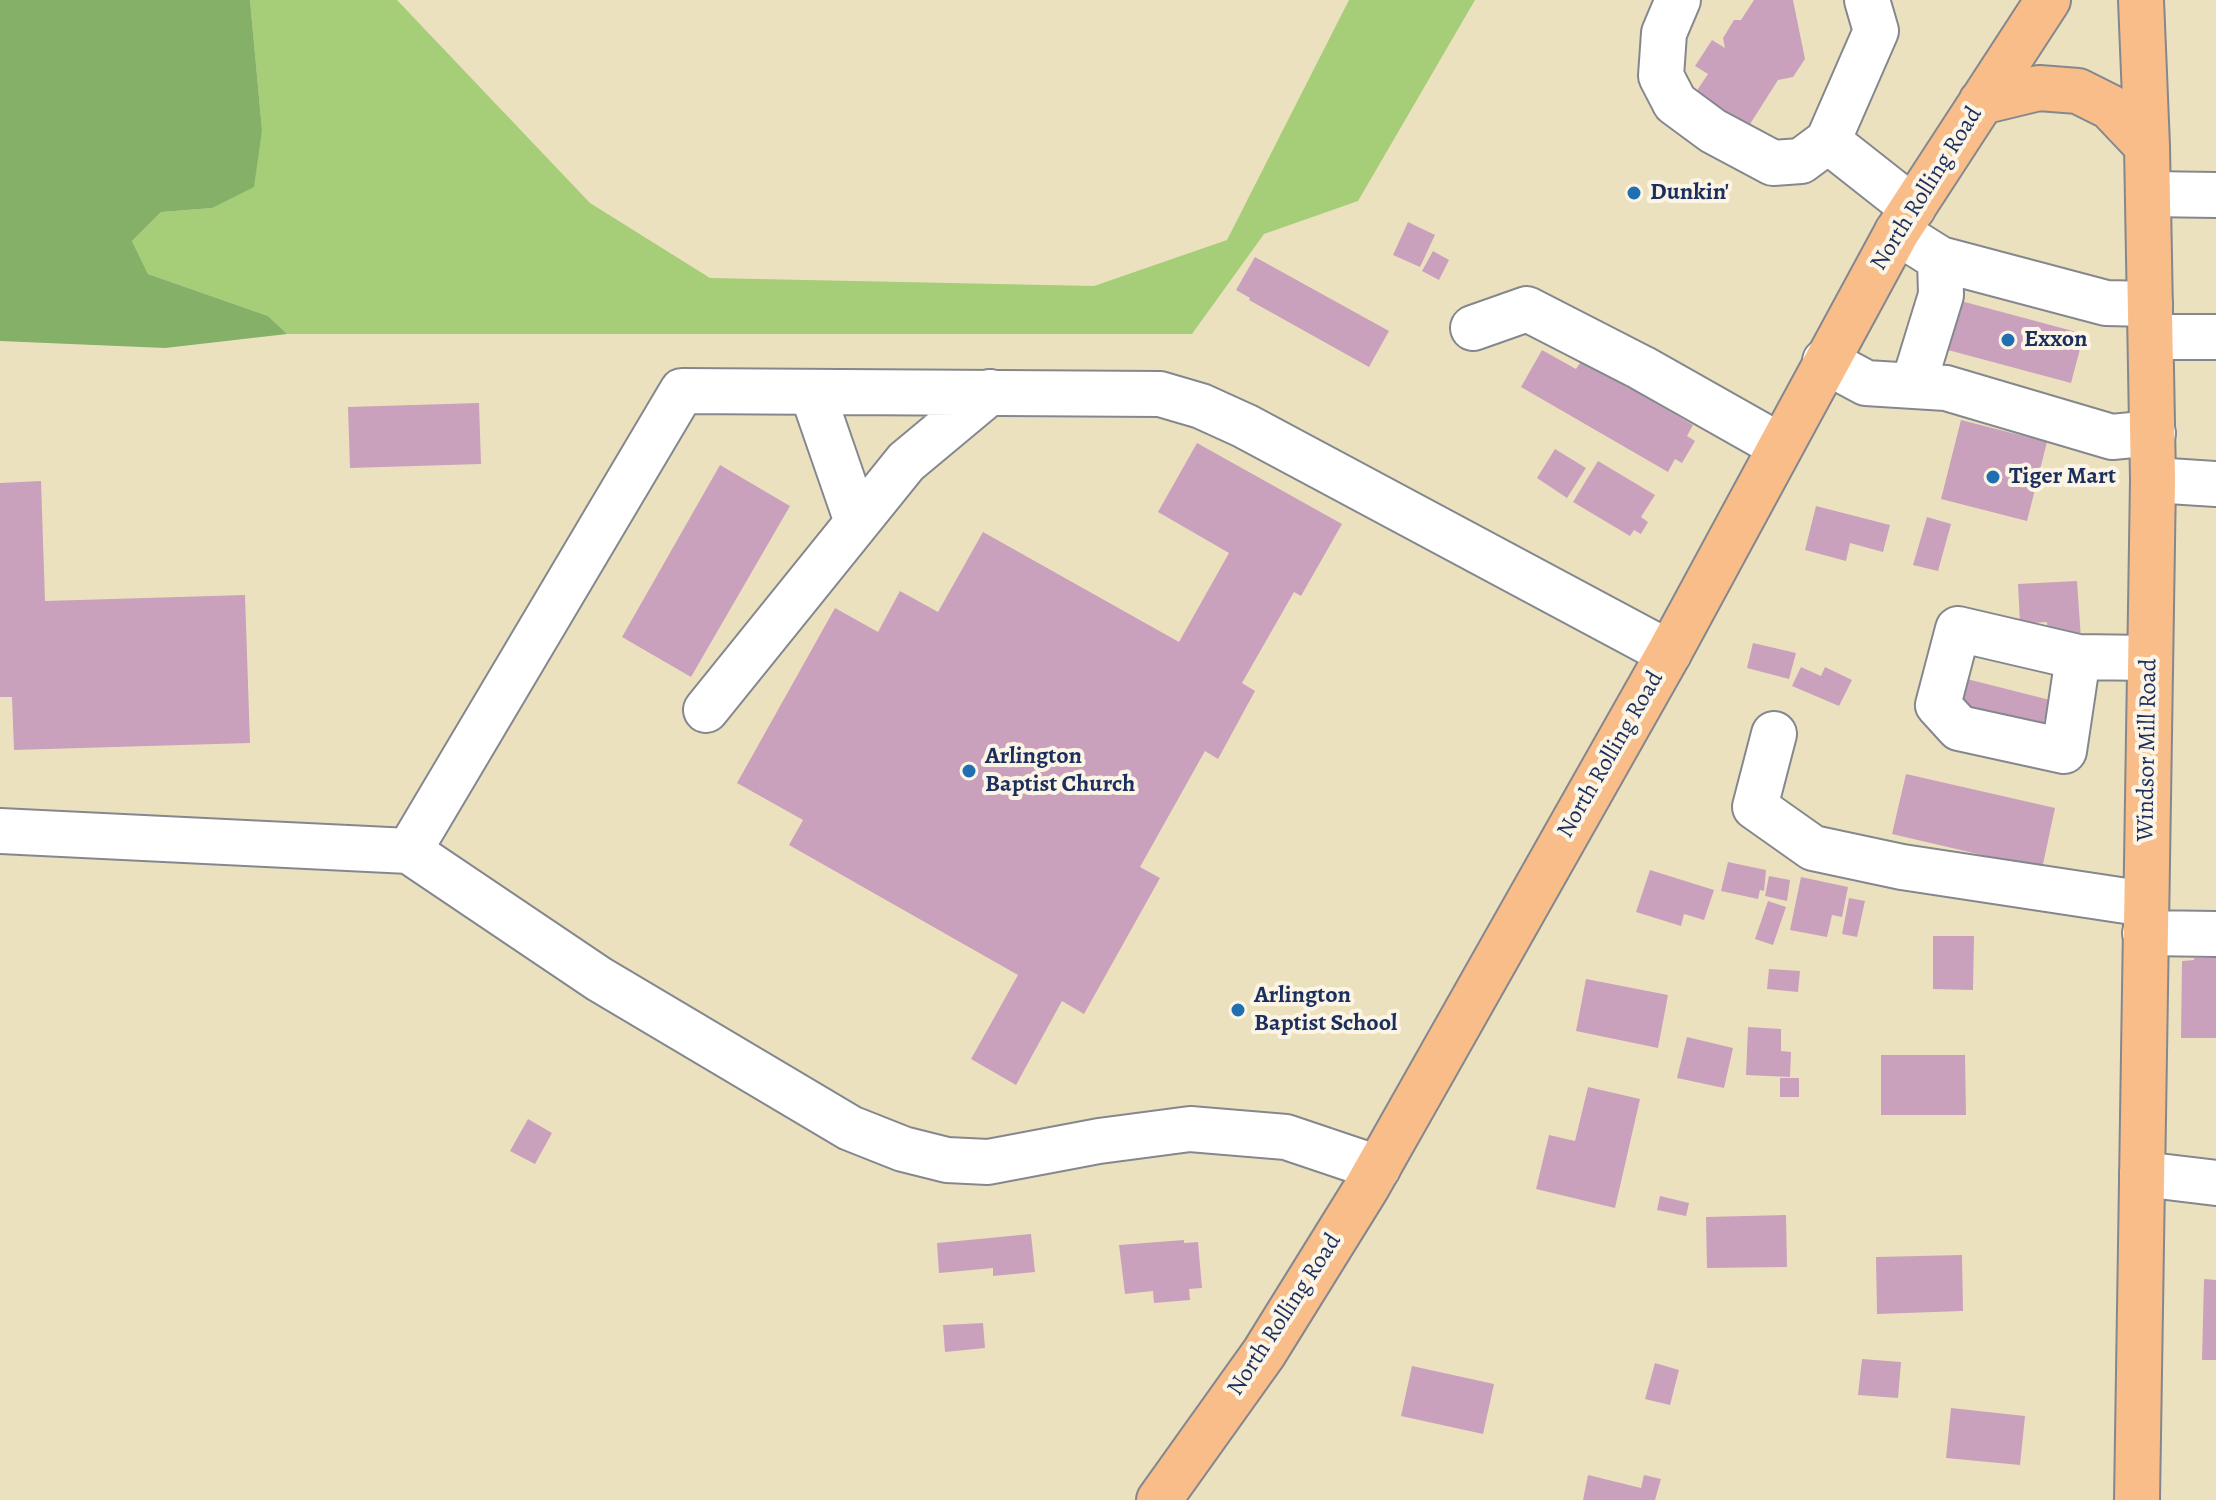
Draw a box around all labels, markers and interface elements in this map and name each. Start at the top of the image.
street label: North Rolling Road [1865,102,1989,276]
place label: Dunkin' [1650,179,1729,207]
marker: Dunkin' [1625,184,1643,202]
place label: Exxon [2024,326,2088,354]
marker: Exxon [1999,331,2017,349]
place label: Tiger Mart [2009,463,2116,491]
marker: Tiger Mart [1984,468,2002,486]
street label: Windsor Mill Road [2132,658,2164,842]
street label: North Rolling Road [1552,667,1670,843]
place label: Arlington Baptist Church [985,743,1135,799]
marker: Arlington Baptist Church [960,762,978,780]
place label: Arlington Baptist School [1254,982,1397,1038]
marker: Arlington Baptist School [1229,1001,1247,1019]
street label: North Rolling Road [1222,1228,1348,1402]

